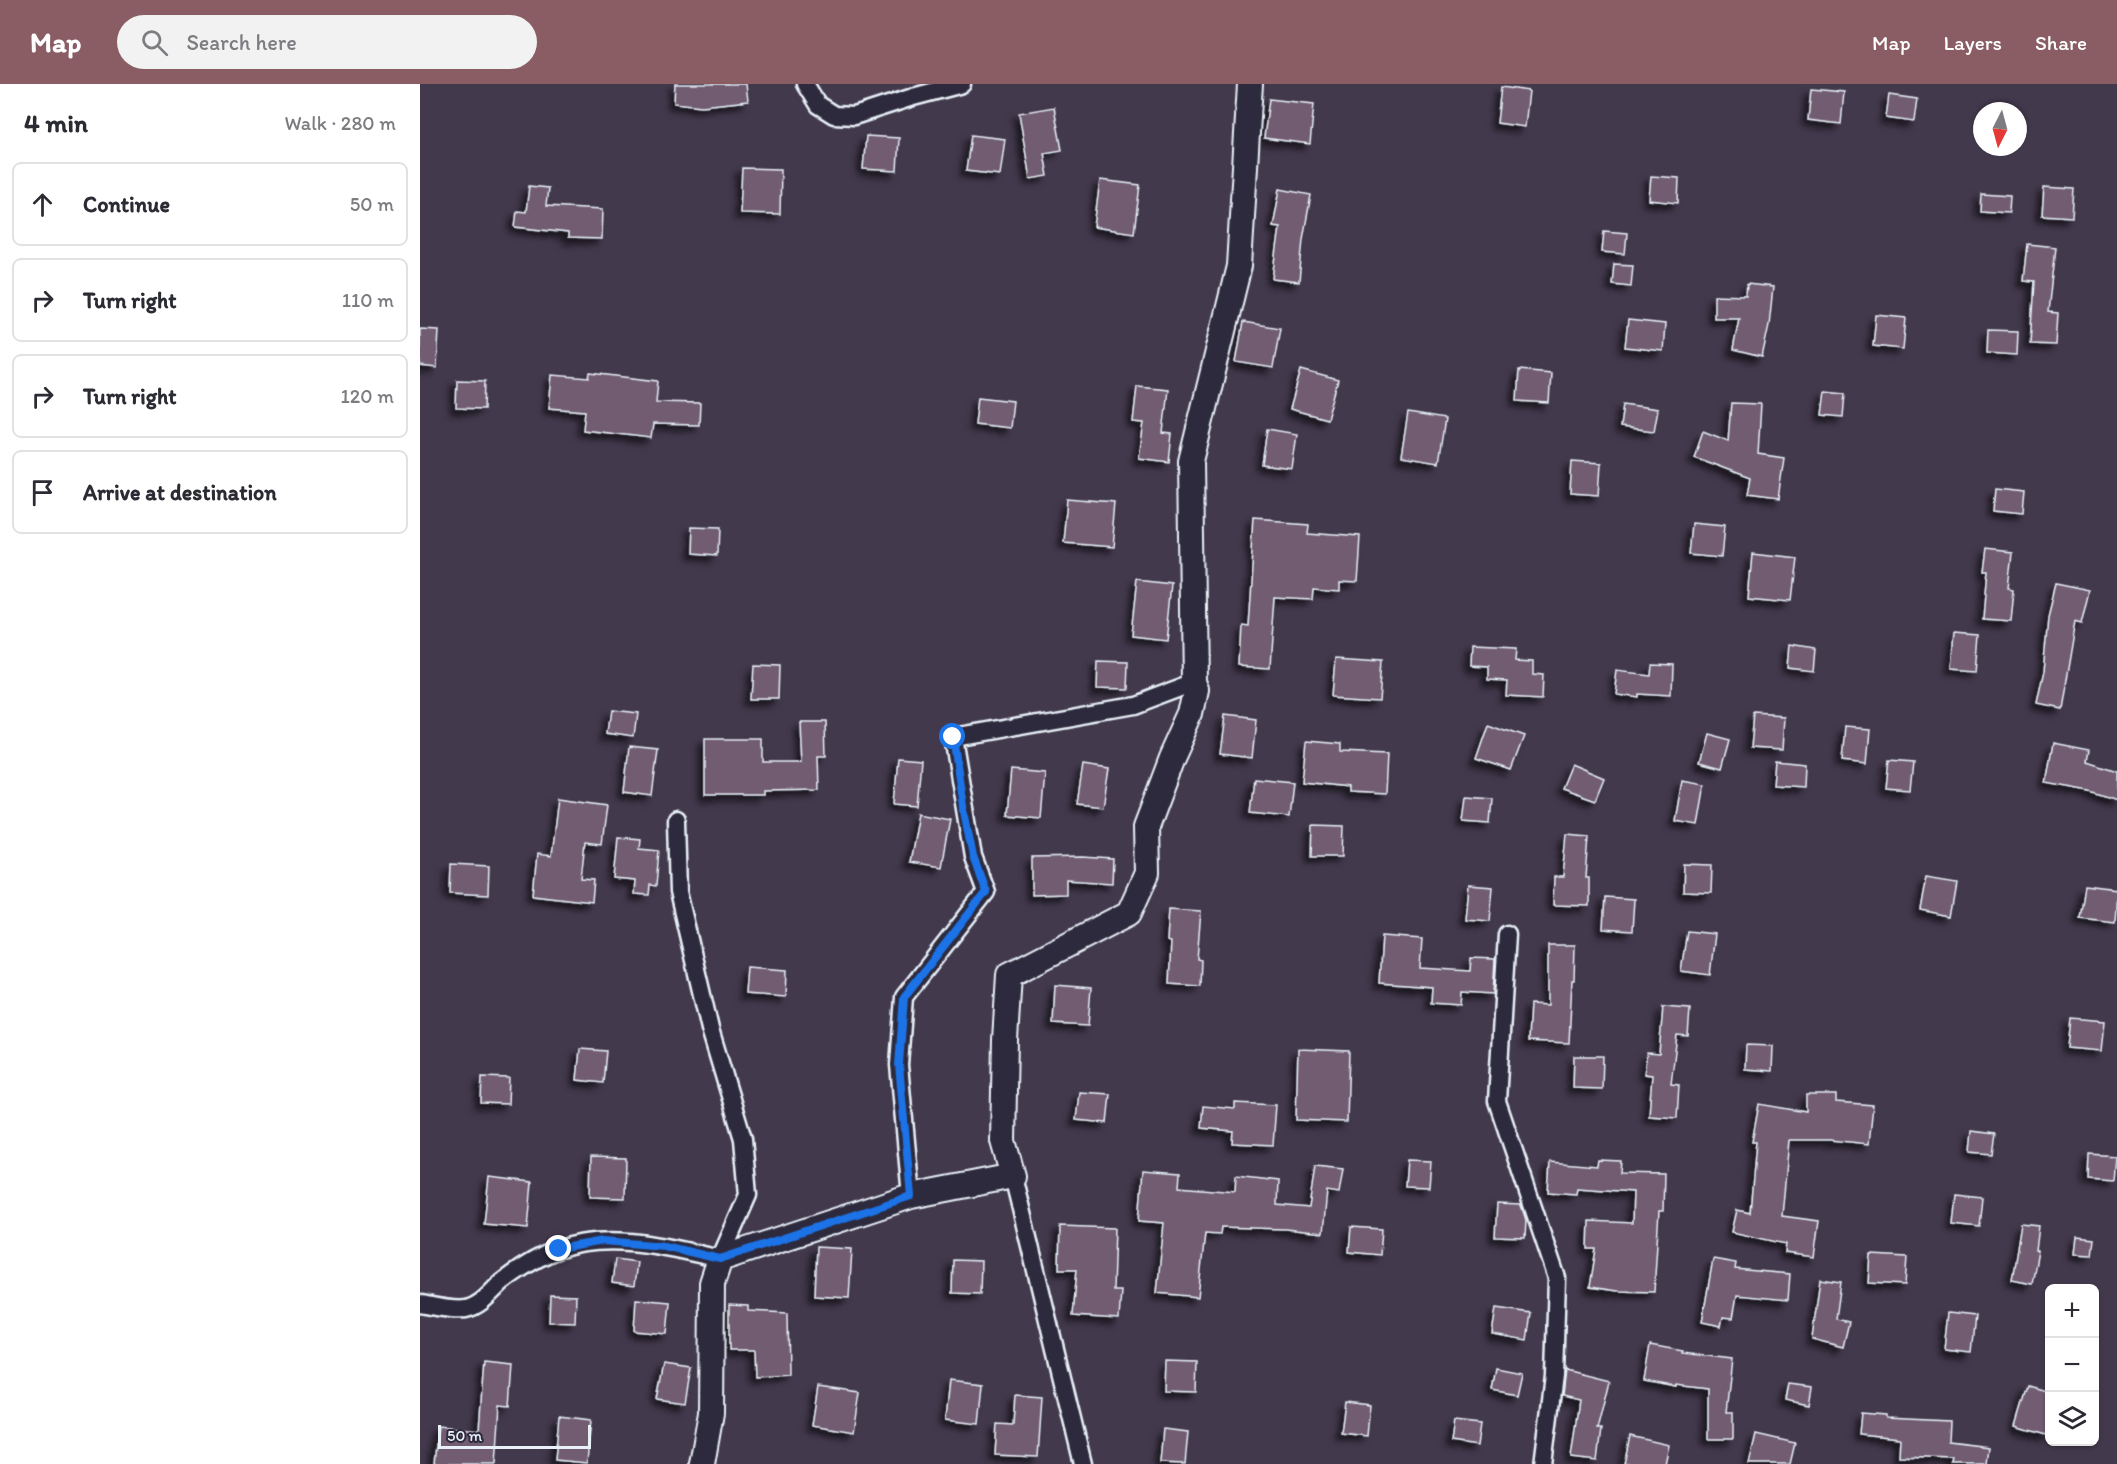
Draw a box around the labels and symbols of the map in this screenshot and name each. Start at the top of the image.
north arrow [1973,102,2027,156]
route start [939,723,965,749]
route end [545,1235,571,1261]
scale bar [438,1422,591,1450]

